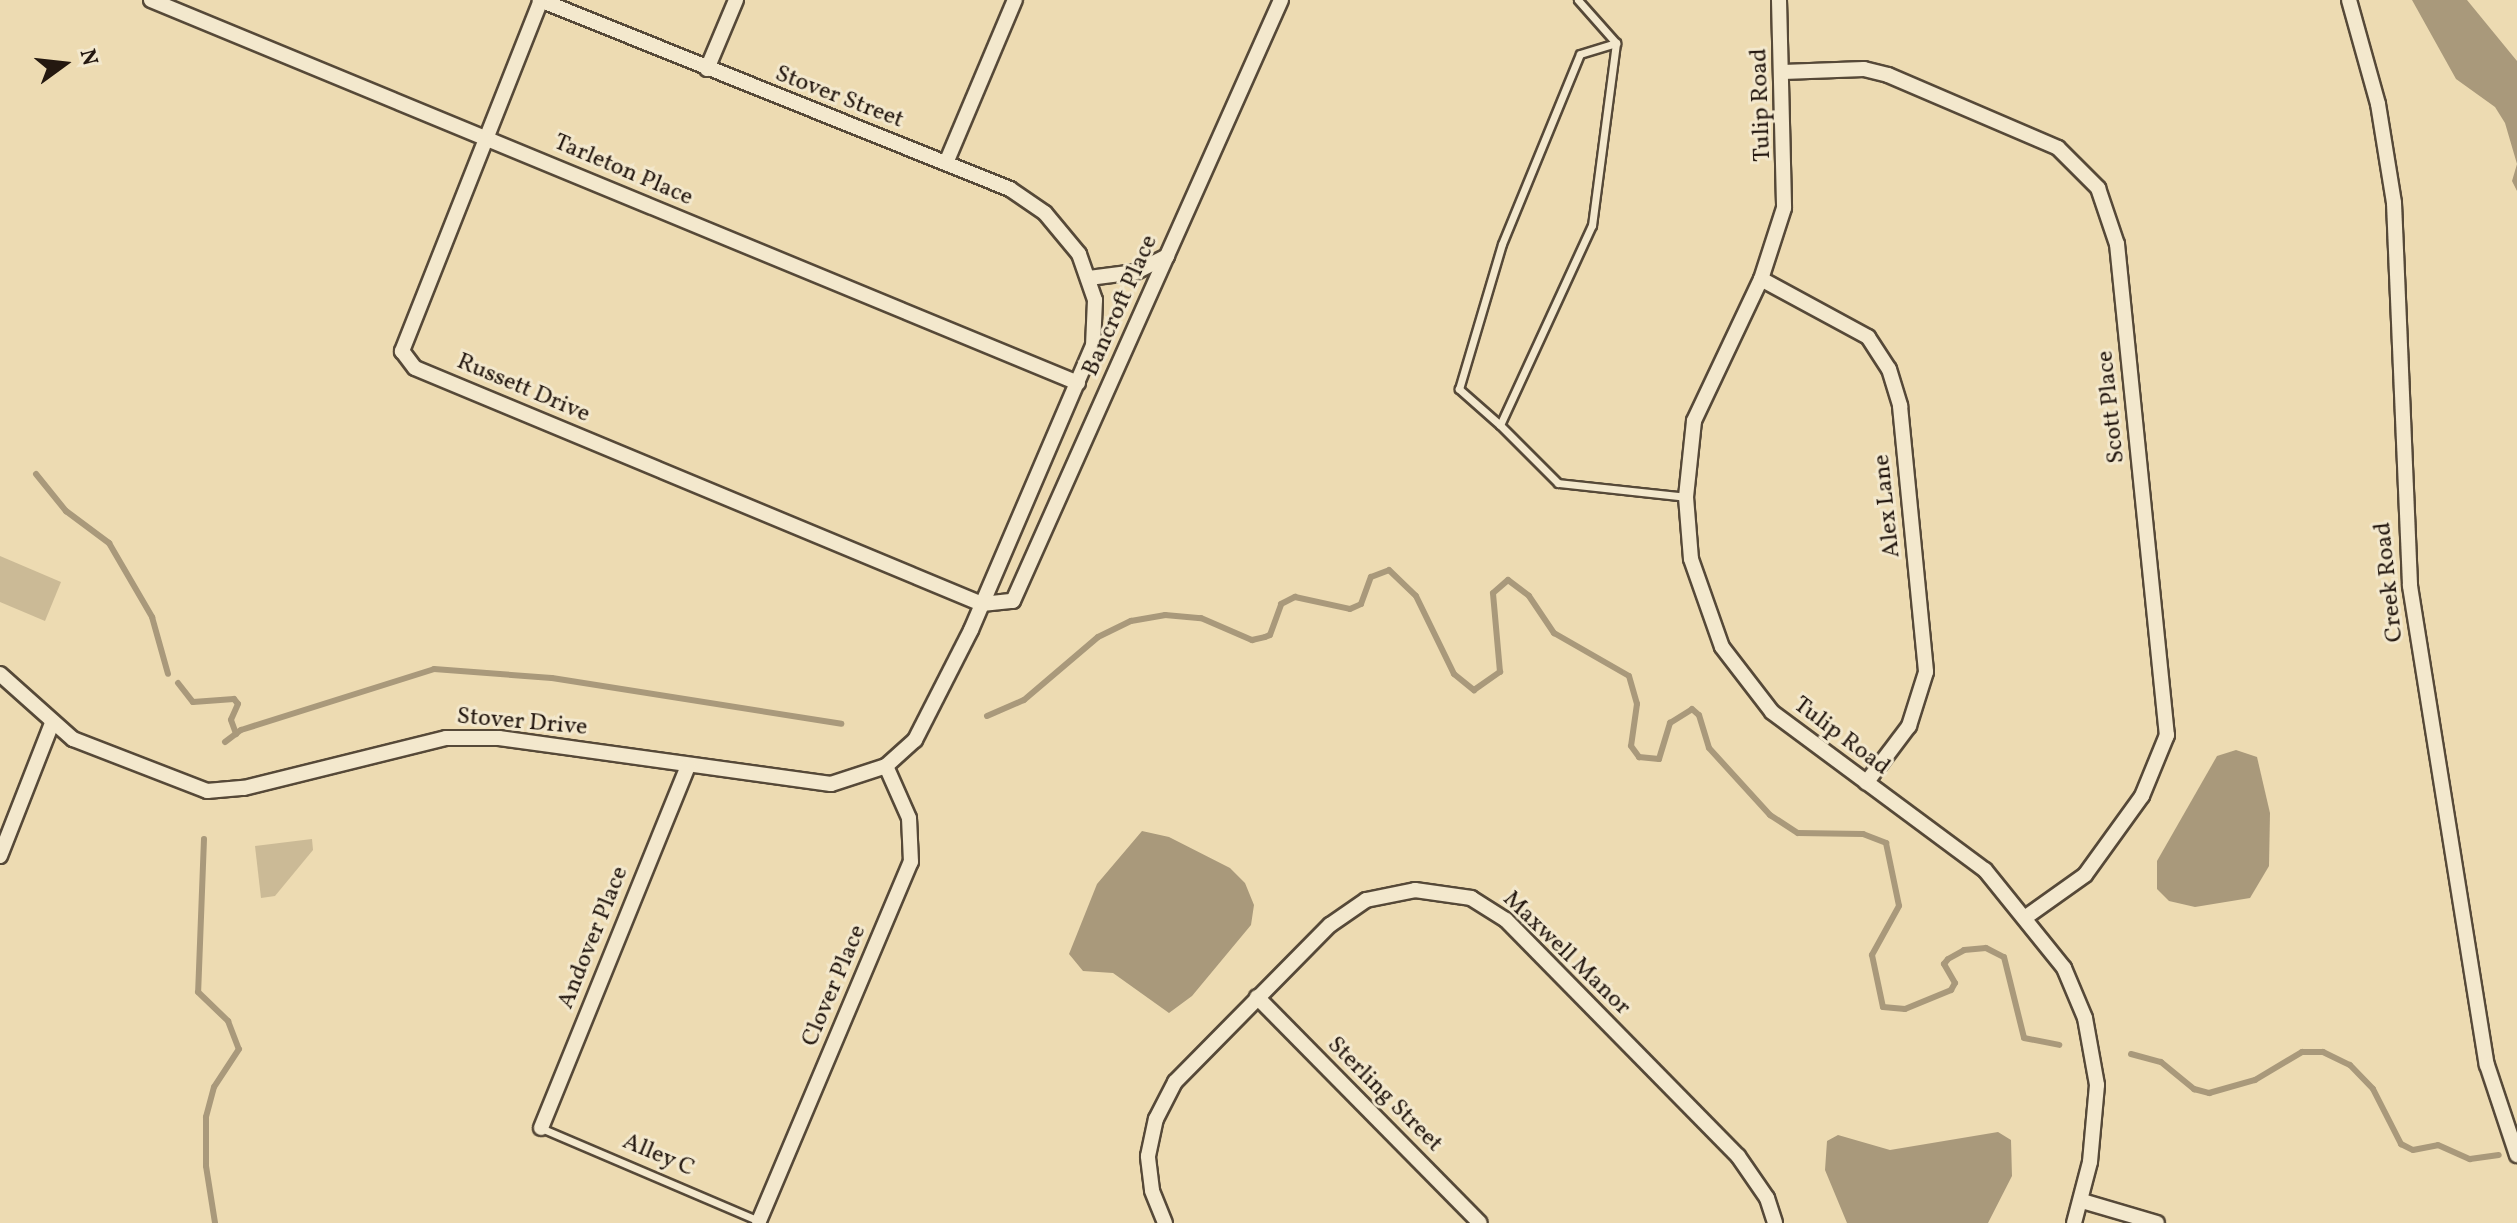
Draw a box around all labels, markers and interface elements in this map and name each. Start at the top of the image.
north arrow [24,24,104,104]
text: N [71,46,105,69]
street label: Tulip Road [1746,48,1778,162]
street label: Stover Street [771,60,907,136]
street label: Tarleton Place [549,129,697,213]
street label: Bancroft Place [1077,231,1165,381]
street label: Russett Drive [452,348,594,430]
street label: Scott Place [2092,349,2132,465]
street label: Alex Lane [1868,453,1908,559]
street label: Creek Road [2369,521,2411,643]
street label: Tulip Road [1787,691,1895,783]
street label: Stover Drive [455,703,589,743]
street label: Andover Place [552,863,636,1013]
street label: Maxwell Manor [1496,886,1636,1022]
street label: Clover Place [797,921,873,1051]
street label: Sterling Street [1320,1031,1448,1159]
street label: Alley C [617,1128,699,1184]

